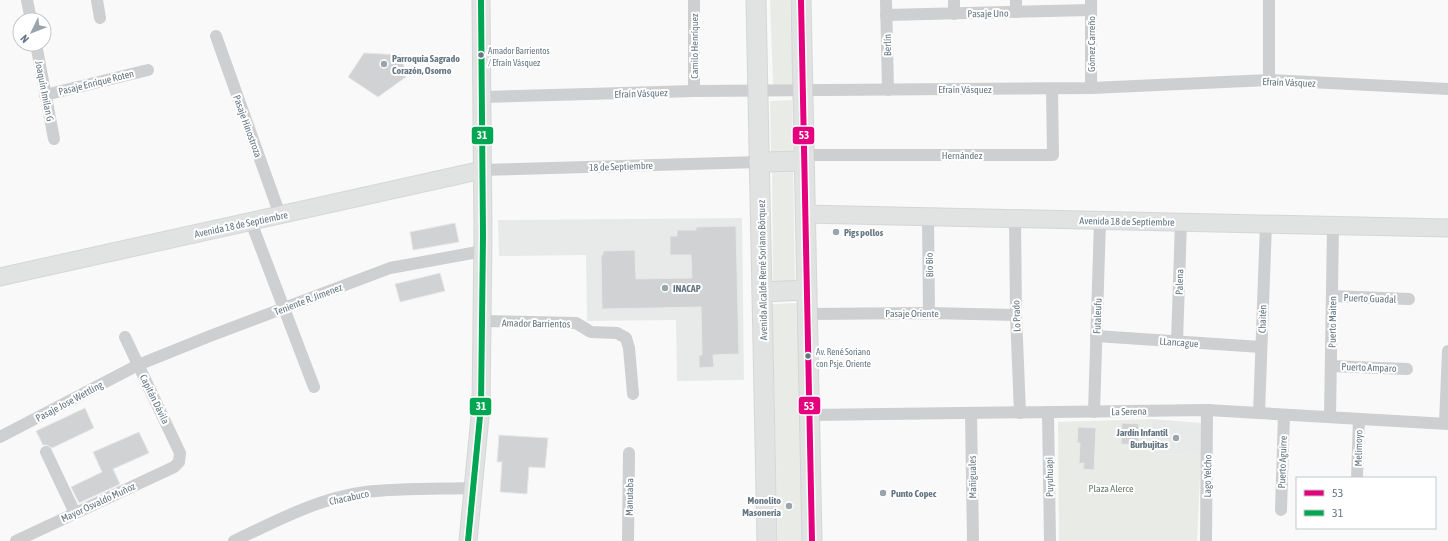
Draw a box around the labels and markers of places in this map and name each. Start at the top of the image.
place label: Amador Barrientos / Efraín Vásquez [488,46,550,68]
marker: Amador Barrientos / Efraín Vásquez [476,50,486,60]
place label: Parroquia Sagrado Corazón, Osorno [392,53,460,76]
marker: Parroquia Sagrado Corazón, Osorno [379,59,389,69]
marker: Pigs pollos [831,227,841,237]
place label: Pigs pollos [844,227,884,238]
marker: INACAP [660,283,670,293]
place label: INACAP [673,283,701,294]
place label: Av. René Soriano con Psje. Oriente [816,347,871,369]
marker: Av. René Soriano con Psje. Oriente [803,351,813,361]
place label: Jardín Infantil Burbujitas [1115,427,1168,450]
marker: Jardín Infantil Burbujitas [1171,433,1181,443]
marker: Punto Copec [878,488,888,498]
place label: Punto Copec [891,488,937,499]
place label: Monolito Masonería [742,495,781,518]
marker: Monolito Masonería [784,501,794,511]

